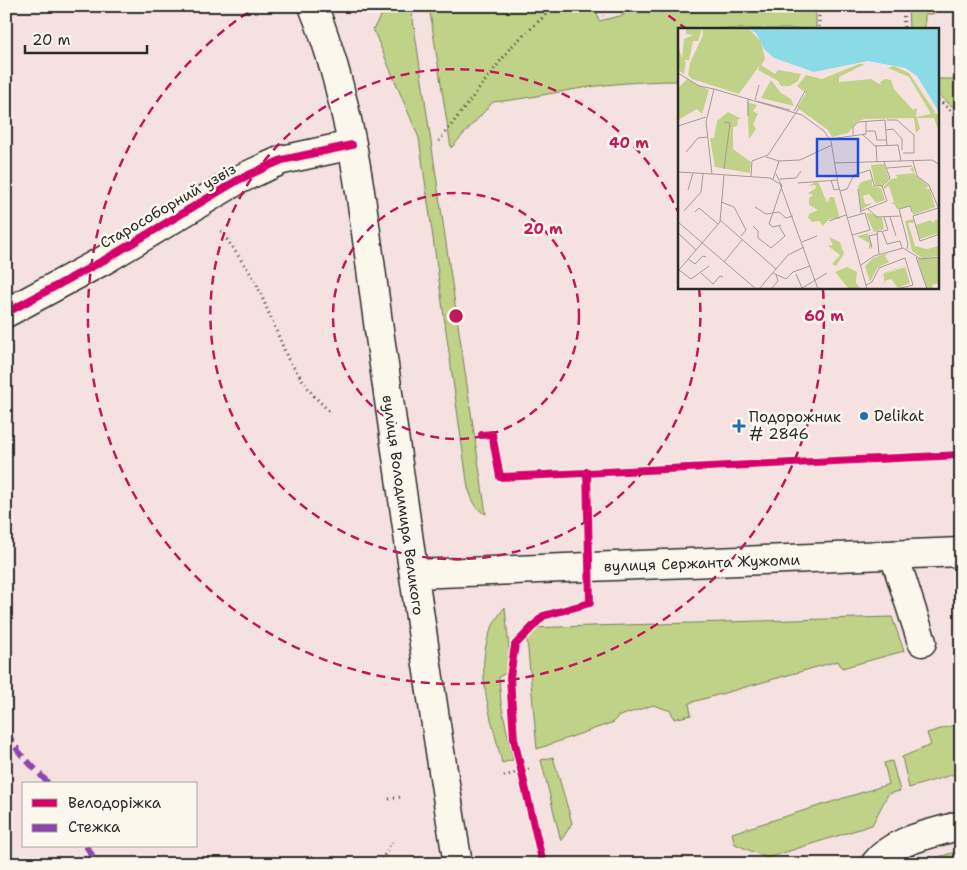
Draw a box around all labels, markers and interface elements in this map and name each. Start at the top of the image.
scale bar [25,22,148,54]
inset map [678,28,940,289]
text: 20 m [32,30,71,50]
text: 40 m [609,133,649,153]
street label: Старособорний узвіз [96,159,240,253]
text: 20 m [523,219,563,239]
text: 60 m [804,306,844,326]
centre of rings [447,307,465,325]
street label: вулиця Володимира Великого [378,394,428,616]
place label: Delikat [874,406,924,426]
place label: Подорожник # 2846 [749,407,841,444]
marker: Delikat [858,410,870,422]
marker: Подорожник # 2846 [733,420,745,432]
street label: вулиця Сержанта Жужоми [603,550,801,576]
legend [22,782,198,848]
text: Велодоріжка [68,793,162,813]
text: Стежка [68,817,121,837]

